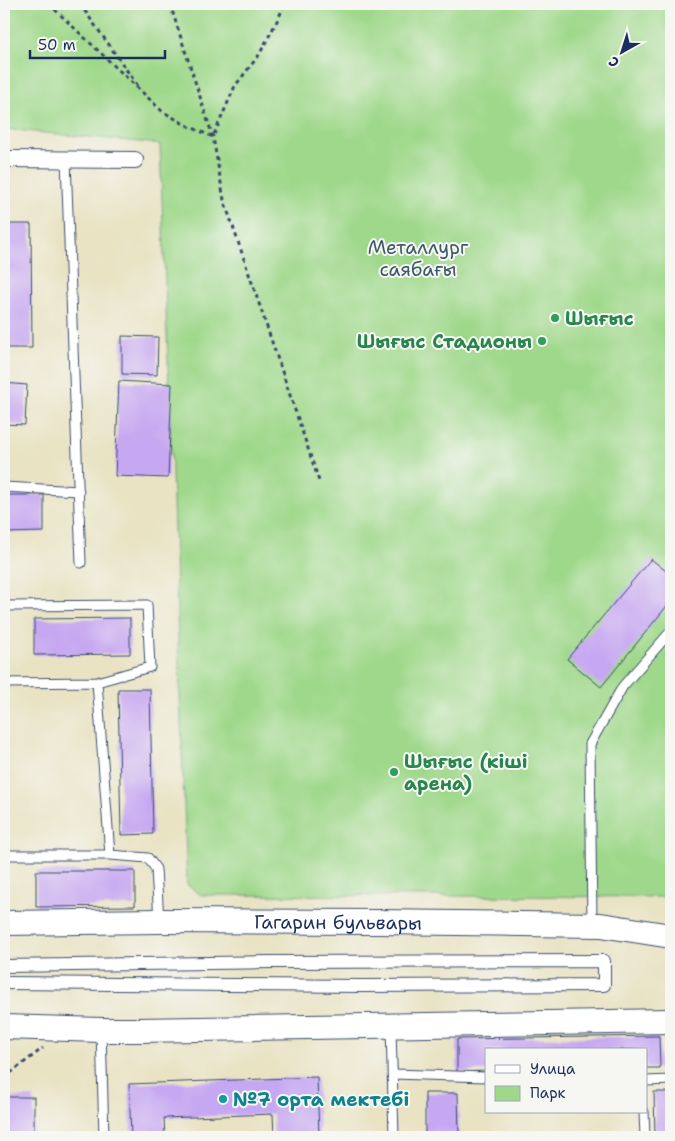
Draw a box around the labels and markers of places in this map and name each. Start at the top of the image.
place label: Шығыс [565,306,634,331]
marker: Шығыс [549,312,561,324]
place label: Шығыс Стадионы [357,329,532,354]
marker: Шығыс Стадионы [536,335,548,347]
place label: Шығыс (кіші арена) [404,749,528,796]
marker: Шығыс (кіші арена) [388,766,400,778]
place label: №7 орта мектебі [233,1087,409,1112]
marker: №7 орта мектебі [217,1093,229,1105]

